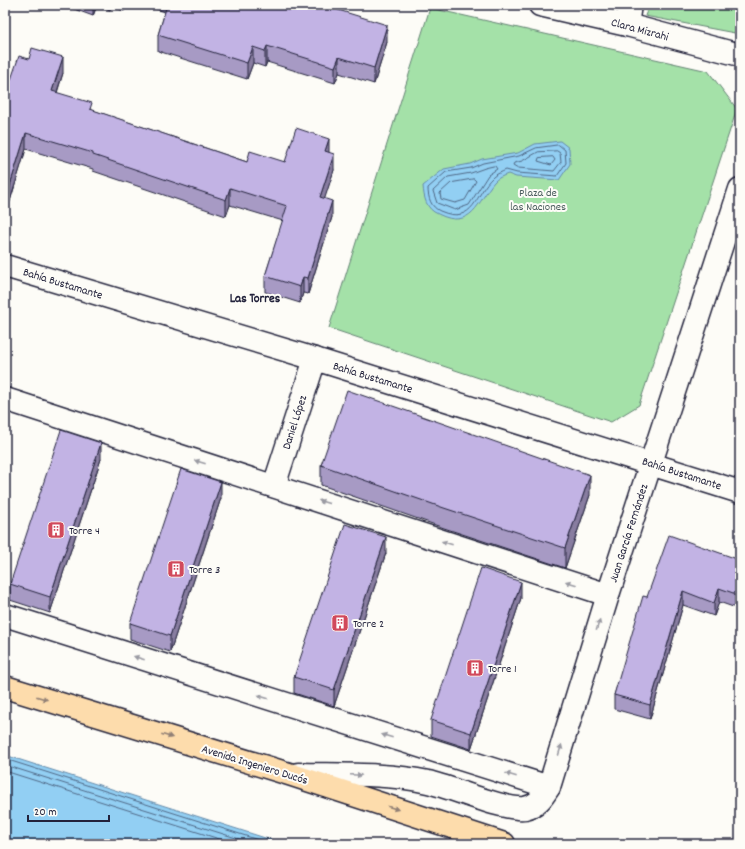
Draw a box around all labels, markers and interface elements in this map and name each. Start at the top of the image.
street label: Clara Mizrahi [609,15,670,46]
park label: Plaza de las Naciones [510,185,566,216]
street label: Bahía Bustamante [21,264,104,305]
district label: Las Torres [230,290,281,309]
street label: Bahía Bustamante [331,358,414,399]
street label: Daniel López [279,393,312,452]
street label: Bahía Bustamante [640,454,723,495]
one-way arrow [194,459,206,465]
street label: Juan García Fernández [605,482,654,585]
one-way arrow [317,499,329,505]
building icon: Torre 4 [46,520,66,540]
place label: Torre 4 [69,523,100,540]
one-way arrow [441,540,453,546]
building icon: Torre 3 [166,559,186,579]
place label: Torre 3 [189,562,220,579]
one-way arrow [564,580,576,586]
building icon: Torre 2 [330,613,350,633]
place label: Torre 2 [353,616,384,633]
one-way arrow [596,619,602,631]
one-way arrow [133,655,145,661]
building icon: Torre 1 [465,658,485,678]
place label: Torre 1 [488,661,517,678]
one-way arrow [257,694,269,700]
one-way arrow [37,695,49,701]
one-way arrow [161,733,173,739]
one-way arrow [381,733,393,739]
street label: Avenida Ingeniero Ducós [199,741,310,790]
one-way arrow [557,743,563,755]
one-way arrow [350,772,362,779]
one-way arrow [505,772,517,778]
scale bar [28,797,109,823]
text: 20 m [34,804,57,821]
one-way arrow [387,805,399,811]

